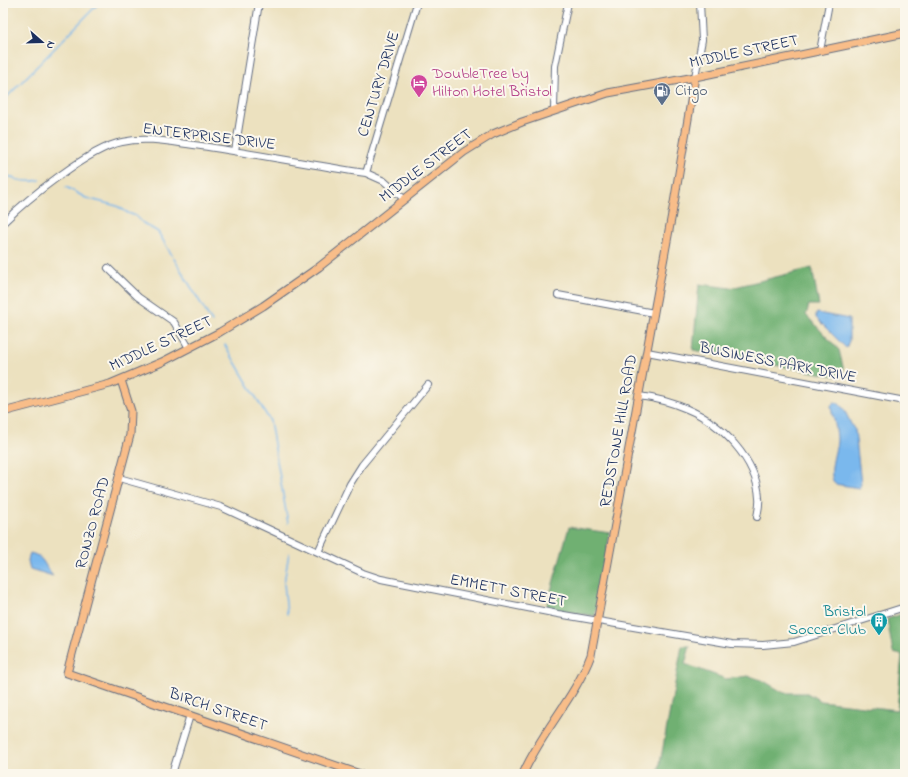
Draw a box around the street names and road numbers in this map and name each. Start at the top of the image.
street label: CENTURY DRIVE [352,28,406,140]
street label: MIDDLE STREET [687,29,801,75]
street label: ENTERPRISE DRIVE [141,117,277,157]
street label: MIDDLE STREET [374,123,478,209]
street label: MIDDLE STREET [106,310,216,378]
street label: BUSINESS PARK DRIVE [697,336,858,390]
street label: REDSTONE HILL ROAD [594,353,644,509]
street label: RONZO ROAD [69,474,117,572]
street label: EMMETT STREET [448,568,568,614]
street label: BIRCH STREET [165,682,270,738]

